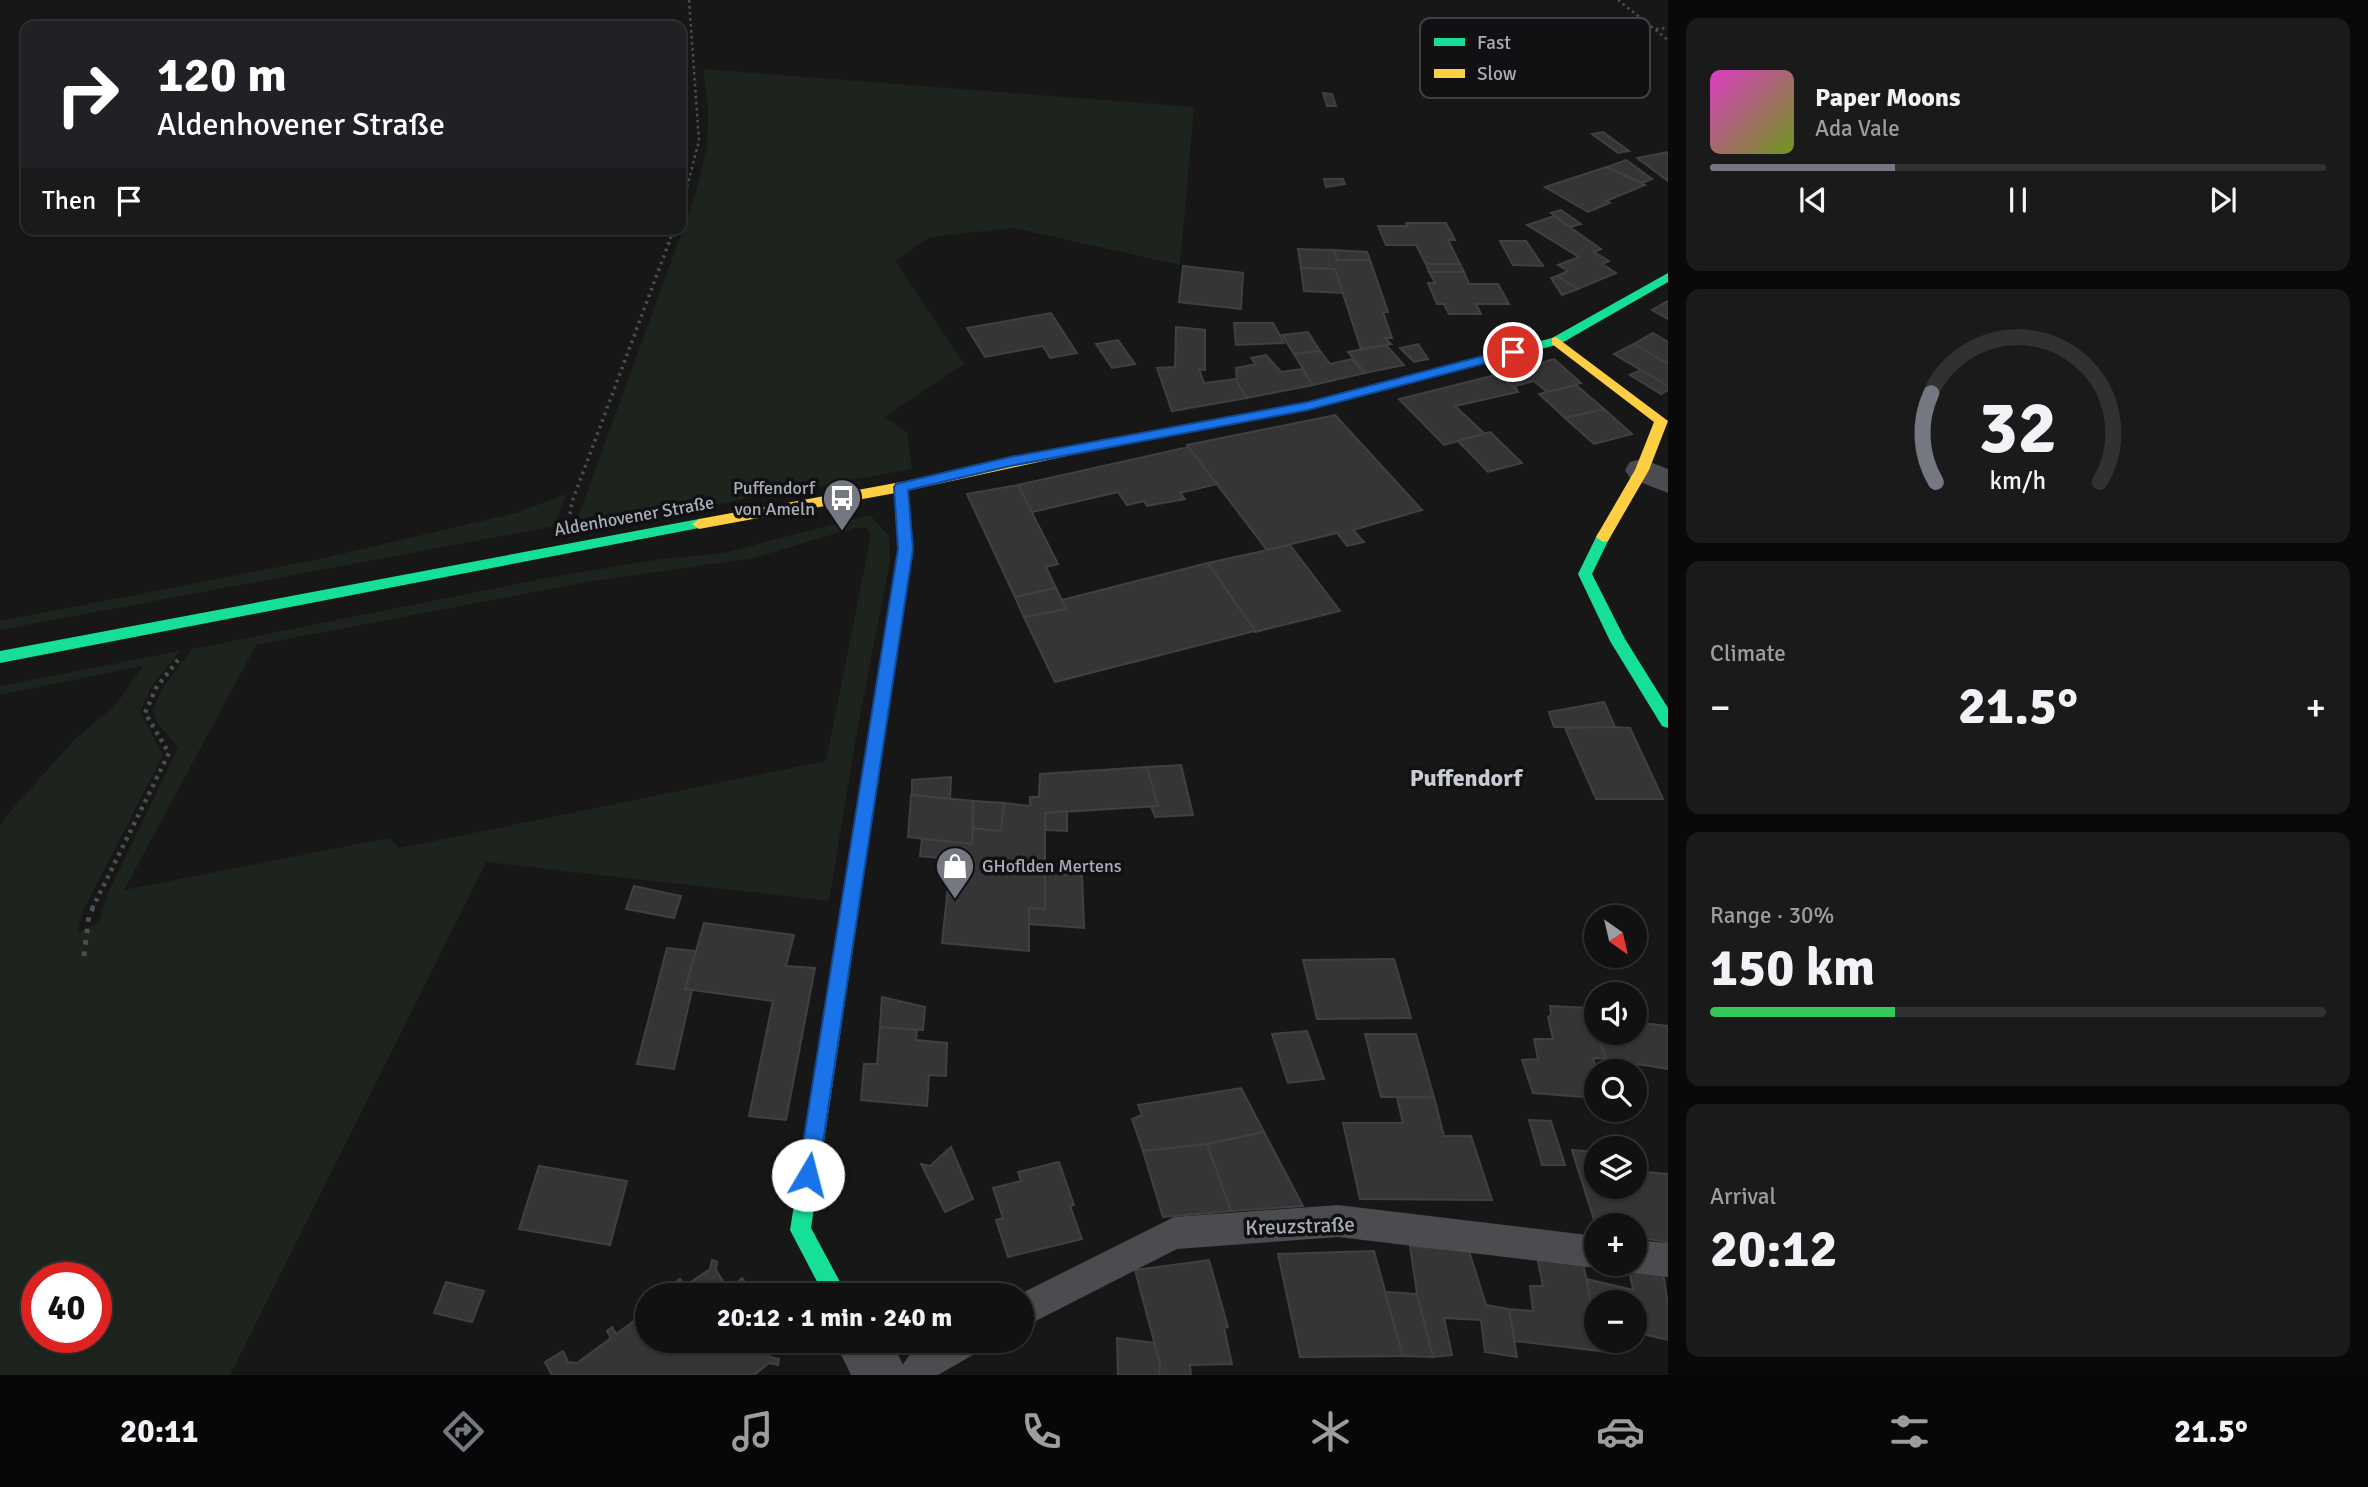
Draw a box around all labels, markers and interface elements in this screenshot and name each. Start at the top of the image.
legend [1420,18,1650,98]
text: Fast [1477,31,1511,55]
text: 120 m [157,45,287,105]
icon: right [42,49,133,140]
text: Slow [1477,62,1517,86]
text: Paper Moons [1815,82,1961,114]
text: Aldenhovener Straße [157,105,445,144]
text: Ada Vale [1815,114,1900,143]
icon: previous [1794,181,1832,219]
icon: pause [1999,181,2037,219]
icon: next [2204,181,2242,219]
icon: arrive [110,182,148,220]
text: Then [42,185,96,217]
pin [1483,322,1543,382]
icon: arrive [1494,333,1532,371]
text: 32 [1979,385,2057,474]
text: km/h [1990,465,2046,496]
place label: Puffendorf von Ameln [733,477,816,520]
bus stop icon: Puffendorf von Ameln [821,477,863,532]
street label: Aldenhovener Straße [552,491,716,541]
text: Climate [1710,639,1786,668]
text: 21.5° [1958,674,2078,738]
text: − [1710,684,1731,731]
text: + [2305,684,2326,731]
district label: Puffendorf [1410,763,1524,793]
shop icon: GHoflden Mertens [934,845,976,900]
place label: GHoflden Mertens [982,855,1122,877]
text: Range · 30% [1710,901,1834,930]
north arrow [1584,905,1647,968]
map controls [1584,905,1647,1353]
text: 150 km [1710,936,1875,1000]
button: sound [1584,982,1647,1045]
button: search [1584,1059,1647,1122]
button: layers [1584,1136,1647,1199]
position arrow [771,1138,845,1212]
text: Arrival [1710,1182,1776,1211]
street label: Kreuzstraße [1245,1211,1355,1241]
button: + [1584,1213,1647,1276]
text: 20:12 [1710,1217,1838,1281]
speed limit sign: 40 [21,1262,112,1353]
button: − [1584,1290,1647,1353]
text: 20:12 · 1 min · 240 m [717,1302,952,1334]
icon: directions [439,1407,488,1456]
icon: music [728,1407,777,1456]
icon: phone [1017,1407,1066,1456]
icon: climate [1306,1407,1355,1456]
icon: car [1596,1407,1645,1456]
icon: filters [1885,1407,1934,1456]
text: 20:11 [120,1412,199,1451]
text: 21.5° [2174,1412,2248,1451]

